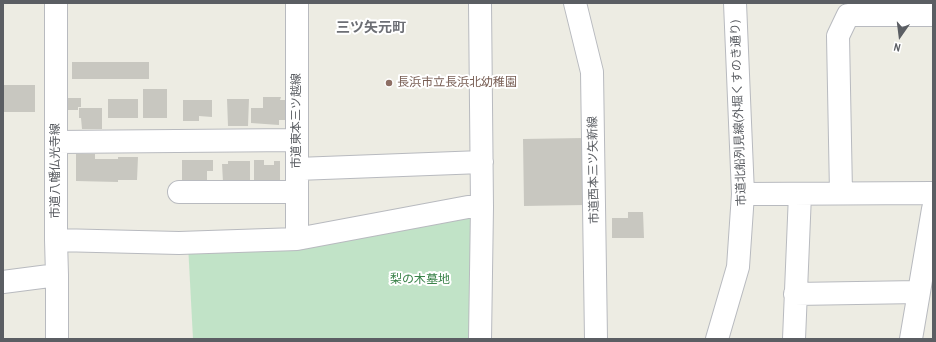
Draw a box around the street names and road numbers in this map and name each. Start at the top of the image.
street label: 市道北船列見線(外堀くすのき通り) [729,20,749,206]
street label: 市道東本三ツ越線 [290,73,304,169]
street label: 市道西本三ツ矢新線 [586,116,602,224]
street label: 市道八幡仏光寺線 [49,123,63,219]

